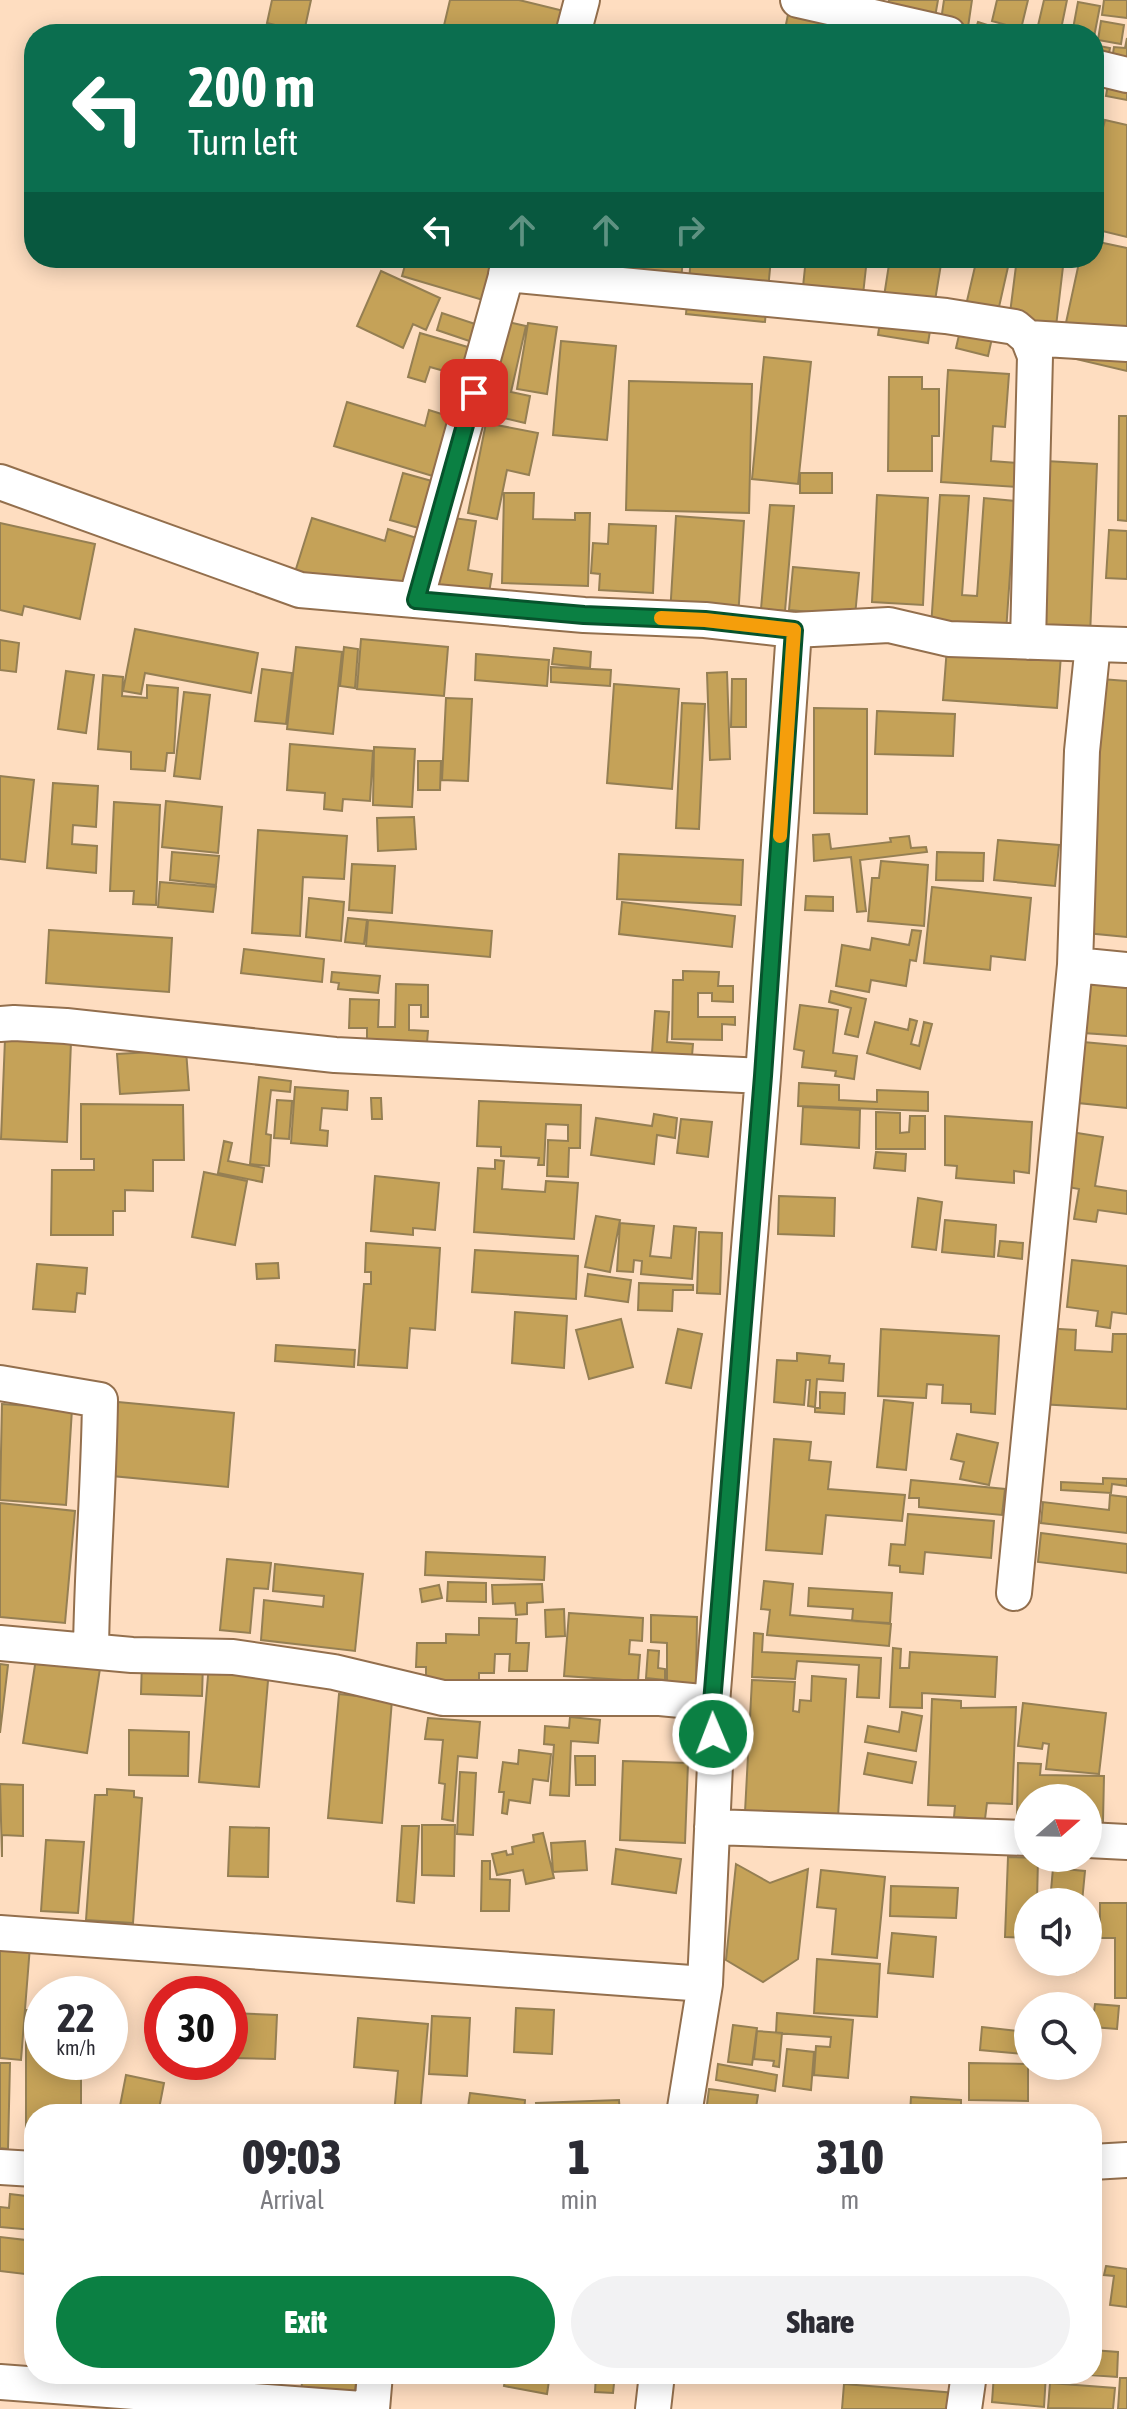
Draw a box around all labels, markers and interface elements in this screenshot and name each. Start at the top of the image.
text: 200 m [188,55,315,119]
icon: left [56,56,160,160]
text: Turn left [188,121,298,163]
icon: left [416,208,460,252]
icon: ahead [500,208,544,252]
icon: ahead [584,208,628,252]
icon: right [668,208,712,252]
pin [440,359,508,427]
icon: arrive [452,371,496,415]
position arrow [671,1692,755,1776]
north arrow [1014,1784,1102,1872]
map controls [1014,1784,1102,2080]
button: sound [1014,1888,1102,1976]
speed limit sign: 30 [144,1976,248,2080]
button: search [1014,1992,1102,2080]
text: 22 [57,1995,95,2040]
text: km/h [56,2036,96,2059]
text: 09:03 [242,2129,342,2184]
text: 1 [568,2129,590,2184]
text: 310 [816,2129,884,2184]
text: Arrival [260,2185,324,2215]
text: min [560,2185,598,2215]
text: m [840,2185,859,2215]
button: Exit [56,2276,555,2368]
button: Share [571,2276,1070,2368]

